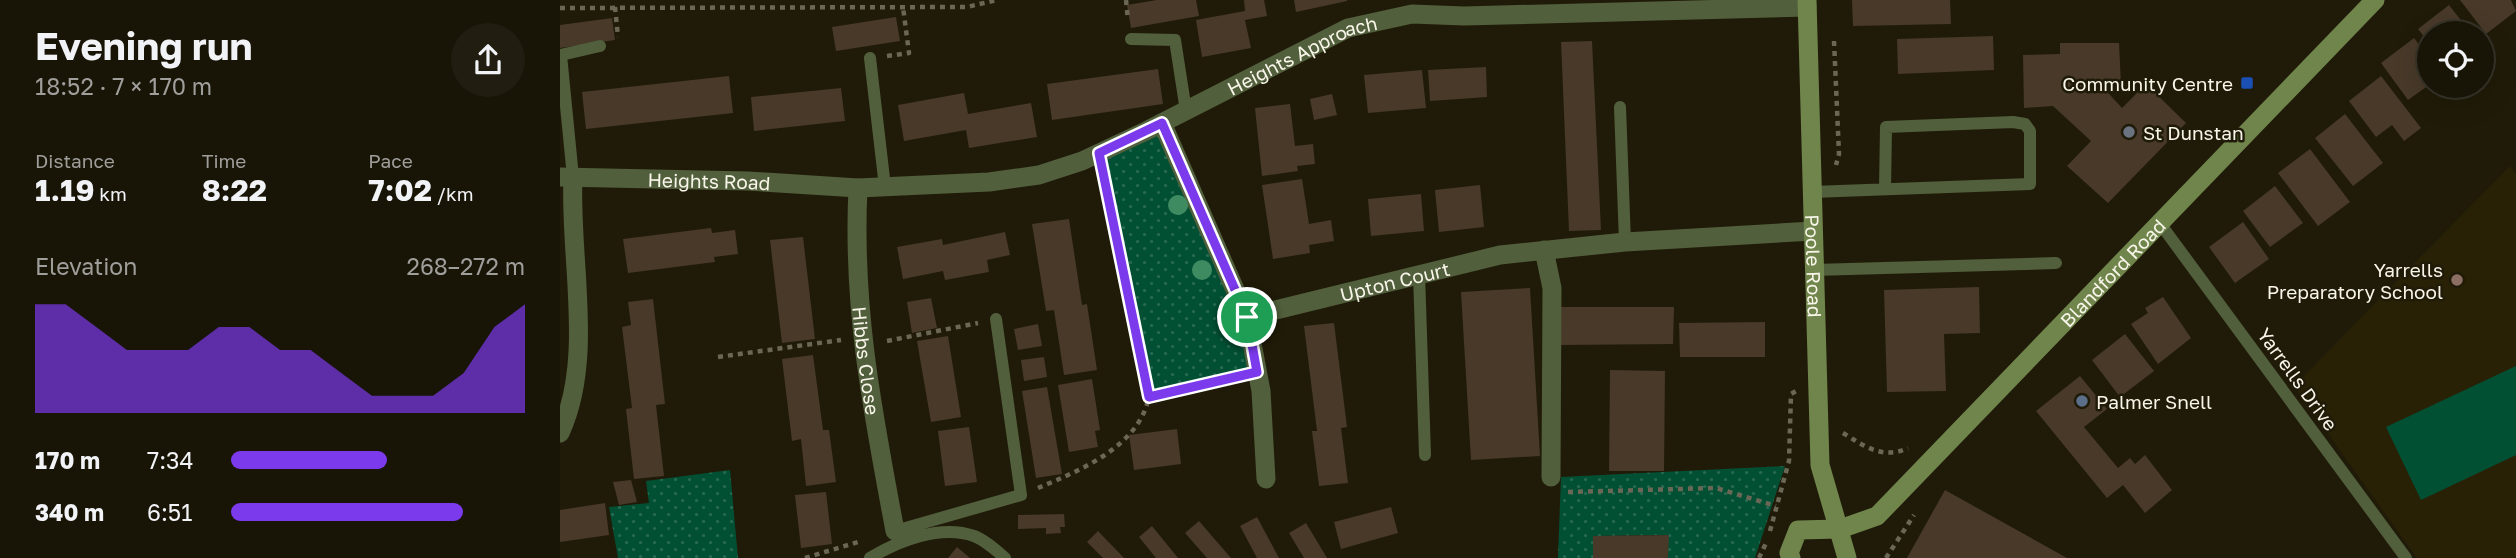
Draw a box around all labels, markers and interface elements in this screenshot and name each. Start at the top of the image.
street label: Heights Approach [1223,10,1379,99]
map controls [2417,21,2494,98]
button: locate [2417,21,2494,98]
text: Evening run [35,23,253,68]
button: share [451,23,525,97]
text: 18:52 · 7 × 170 m [35,72,212,100]
place label: Community Centre [2062,72,2233,95]
marker: Community Centre [2239,75,2255,91]
place label: St Dunstan [2143,121,2244,144]
marker: St Dunstan [2121,124,2137,140]
text: Distance [35,149,115,172]
text: Time [202,149,246,172]
text: Pace [368,149,413,172]
street label: Heights Road [647,167,771,194]
text: 1.19 [35,172,95,208]
text: 8:22 [202,172,267,208]
text: 7:02 [368,172,432,208]
text: km [95,182,127,205]
text: /km [432,182,474,205]
street label: Blandford Road [2055,213,2170,331]
street label: Poole Road [1801,214,1827,318]
text: Elevation [35,252,137,280]
text: 268–272 m [407,252,525,280]
street label: Upton Court [1337,256,1452,305]
place label: Yarrells Preparatory School [2267,258,2443,303]
marker: Yarrells Preparatory School [2449,272,2465,288]
pin [1217,287,1277,347]
icon: arrive [1228,298,1266,336]
street label: Hibbs Close [849,305,885,416]
street label: Yarrells Drive [2253,323,2343,435]
place label: Palmer Snell [2096,390,2212,413]
marker: Palmer Snell [2074,393,2090,409]
text: 170 m [35,446,100,474]
text: 7:34 [147,446,194,474]
text: 340 m [35,498,104,526]
text: 6:51 [147,498,192,526]

